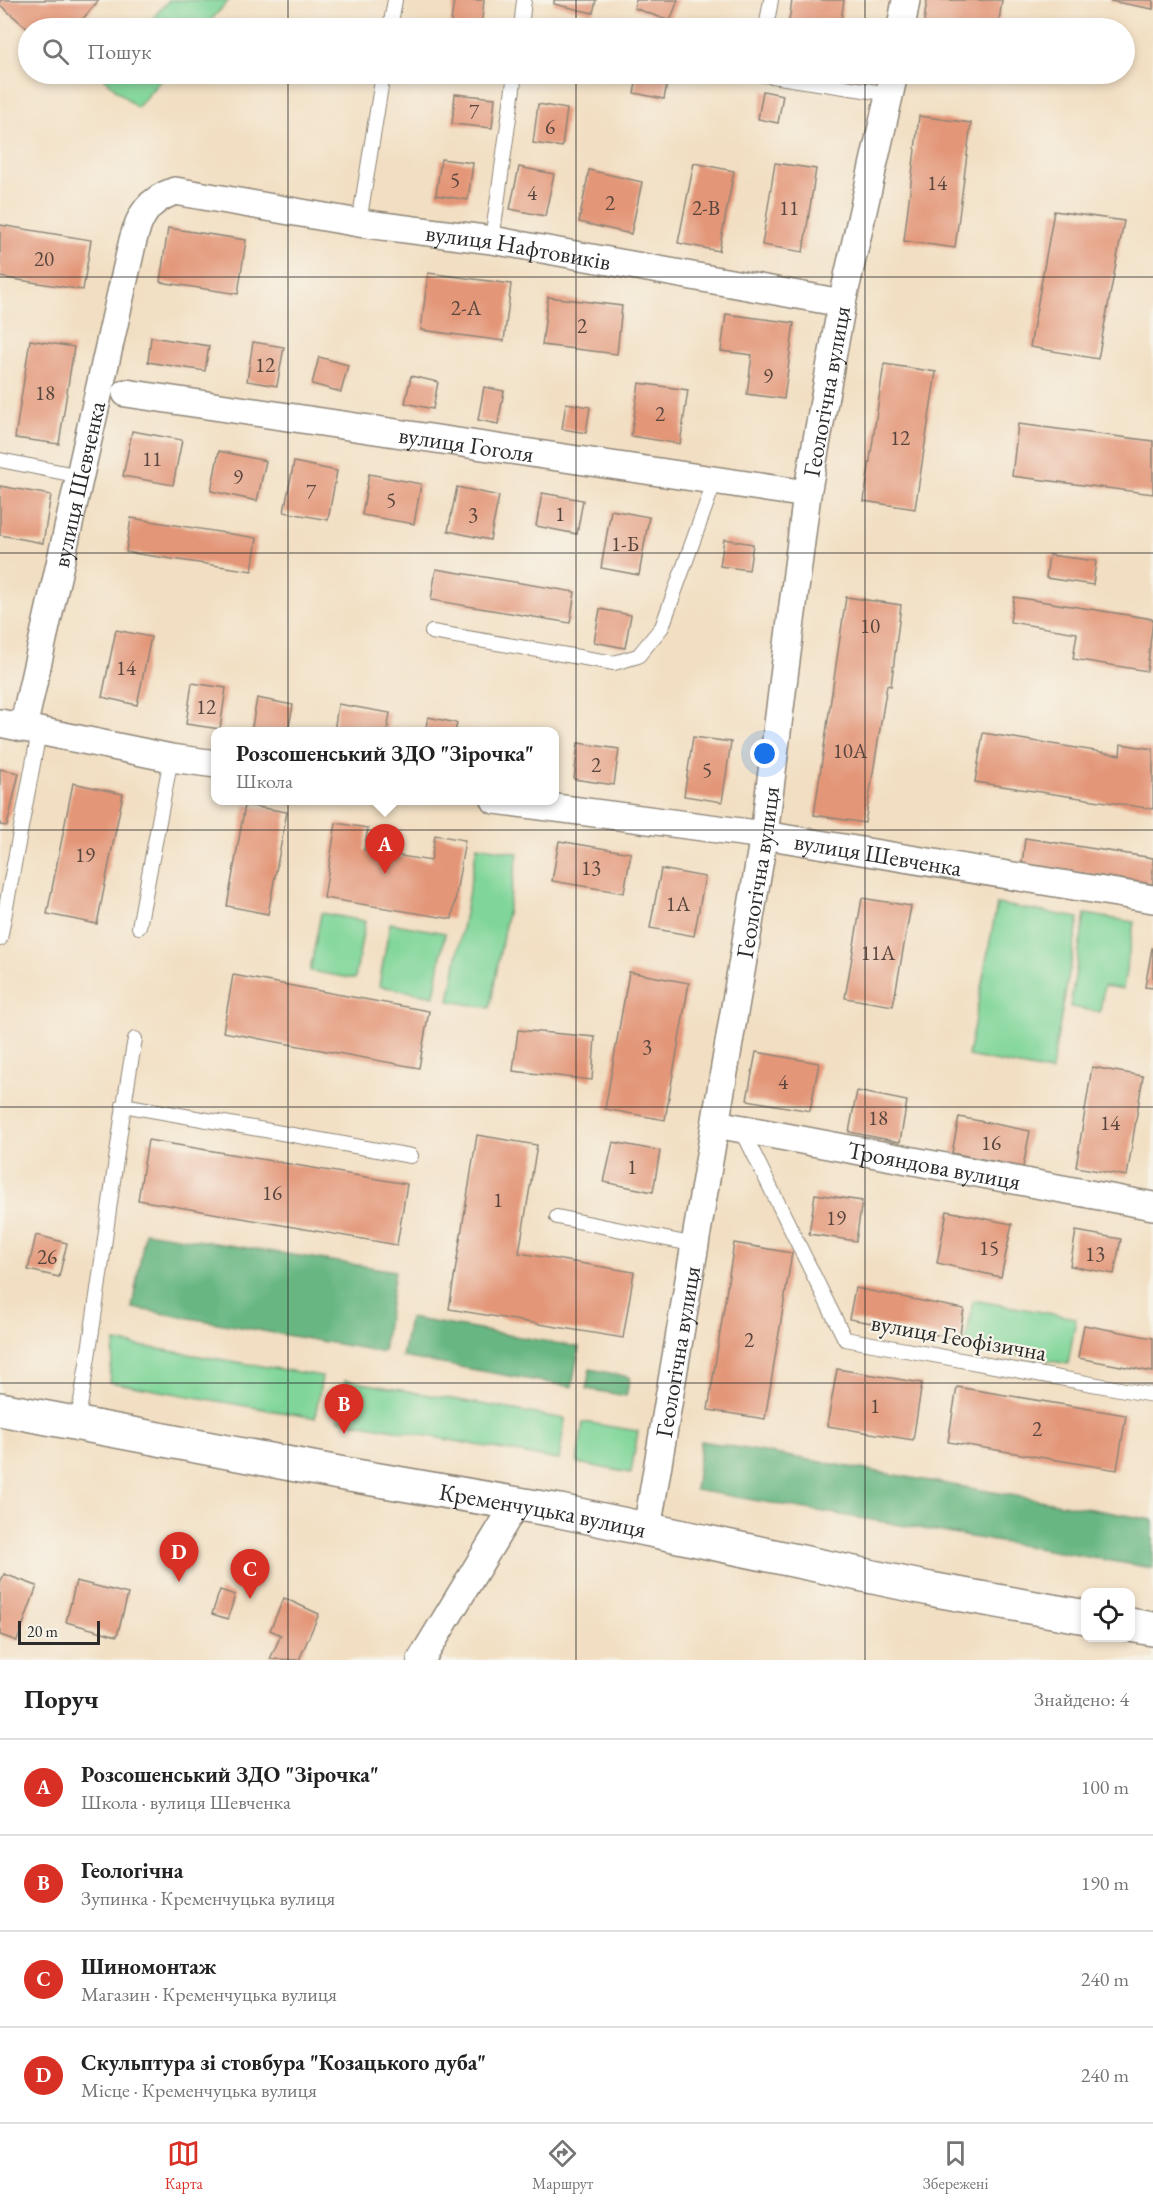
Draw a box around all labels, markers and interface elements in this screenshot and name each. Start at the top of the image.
search box [18,18,1135,84]
icon: search [39,35,72,68]
text: Пошук [87,37,151,66]
house number: 7 [469,98,480,125]
house number: 6 [545,113,555,140]
house number: 5 [450,166,460,193]
house number: 14 [927,169,948,196]
house number: 4 [527,179,538,206]
house number: 2 [605,189,615,216]
house number: 2-В [692,194,720,221]
house number: 11 [779,194,799,221]
street label: вулиця Нафтовиків [424,216,613,277]
house number: 20 [34,245,54,272]
house number: 2-А [451,294,482,321]
street label: Геологічна вулиця [795,303,857,479]
house number: 2 [577,312,587,339]
house number: 12 [255,351,275,378]
house number: 9 [763,362,773,389]
house number: 18 [35,379,55,406]
street label: вулиця Шевченка [44,398,112,570]
house number: 2 [655,400,665,427]
street label: вулиця Гоголя [397,418,536,469]
house number: 12 [890,424,910,451]
house number: 11 [142,445,162,472]
house number: 9 [233,463,243,490]
house number: 7 [306,478,317,505]
house number: 5 [386,486,396,513]
house number: 1 [555,500,565,527]
house number: 3 [468,501,478,528]
house number: 1-Б [611,530,639,557]
house number: 10 [860,612,880,639]
house number: 14 [116,654,137,681]
house number: 12 [196,693,216,720]
popup [211,727,559,805]
house number: 10А [833,737,868,764]
text: Розсошенський ЗДО "Зірочка" [236,739,534,768]
your location [750,739,779,768]
house number: 2 [591,751,601,778]
house number: 5 [702,756,712,783]
text: Школа [236,768,293,794]
street label: Геологічна вулиця [728,784,786,960]
pin: A [366,824,404,874]
street label: вулиця Шевченка [792,825,965,883]
house number: 19 [75,841,95,868]
house number: 13 [581,854,601,881]
house number: 1А [666,890,691,917]
house number: 11А [861,939,896,966]
house number: 3 [642,1033,652,1060]
house number: 4 [778,1068,789,1095]
house number: 18 [868,1104,888,1131]
house number: 14 [1100,1109,1121,1136]
house number: 16 [981,1129,1001,1156]
street label: Трояндова вулиця [845,1134,1024,1196]
house number: 1 [627,1153,637,1180]
house number: 16 [262,1179,282,1206]
house number: 1 [493,1186,503,1213]
house number: 19 [826,1204,846,1231]
house number: 15 [979,1234,999,1261]
house number: 13 [1085,1240,1105,1267]
house number: 26 [37,1243,57,1270]
street label: Геологічна вулиця [647,1263,707,1439]
street label: вулиця Геофізична [869,1306,1050,1368]
house number: 2 [744,1326,754,1353]
pin: B [324,1384,364,1434]
house number: 1 [870,1392,880,1419]
house number: 2 [1032,1415,1042,1442]
street label: Кременчуцька вулиця [437,1475,649,1544]
pin: D [160,1532,198,1582]
pin: C [230,1550,270,1599]
map controls [1081,1588,1135,1642]
button: locate [1081,1588,1135,1642]
scale bar [18,1618,100,1646]
text: 20 m [27,1621,58,1642]
text: Поруч [24,1682,99,1716]
text: Знайдено: 4 [1034,1686,1129,1712]
text: Розсошенський ЗДО "Зірочка" [81,1760,379,1789]
text: A [36,1774,51,1800]
text: 100 m [1081,1774,1129,1800]
text: Школа · вулиця Шевченка [81,1789,291,1815]
text: Геологічна [81,1856,183,1885]
text: B [37,1870,50,1896]
text: 190 m [1081,1870,1129,1896]
text: Зупинка · Кременчуцька вулиця [81,1885,335,1911]
text: Шиномонтаж [81,1952,217,1981]
text: C [36,1966,51,1992]
text: 240 m [1081,1966,1129,1992]
text: Магазин · Кременчуцька вулиця [81,1981,337,2007]
text: Скульптура зі стовбура "Козацького дуба" [81,2048,486,2077]
text: D [36,2062,51,2088]
text: 240 m [1081,2062,1129,2088]
text: Місце · Кременчуцька вулиця [81,2077,317,2103]
tab: Карта [165,2137,203,2194]
tab: Маршрут [532,2137,593,2194]
tab: Збережені [923,2137,988,2194]

